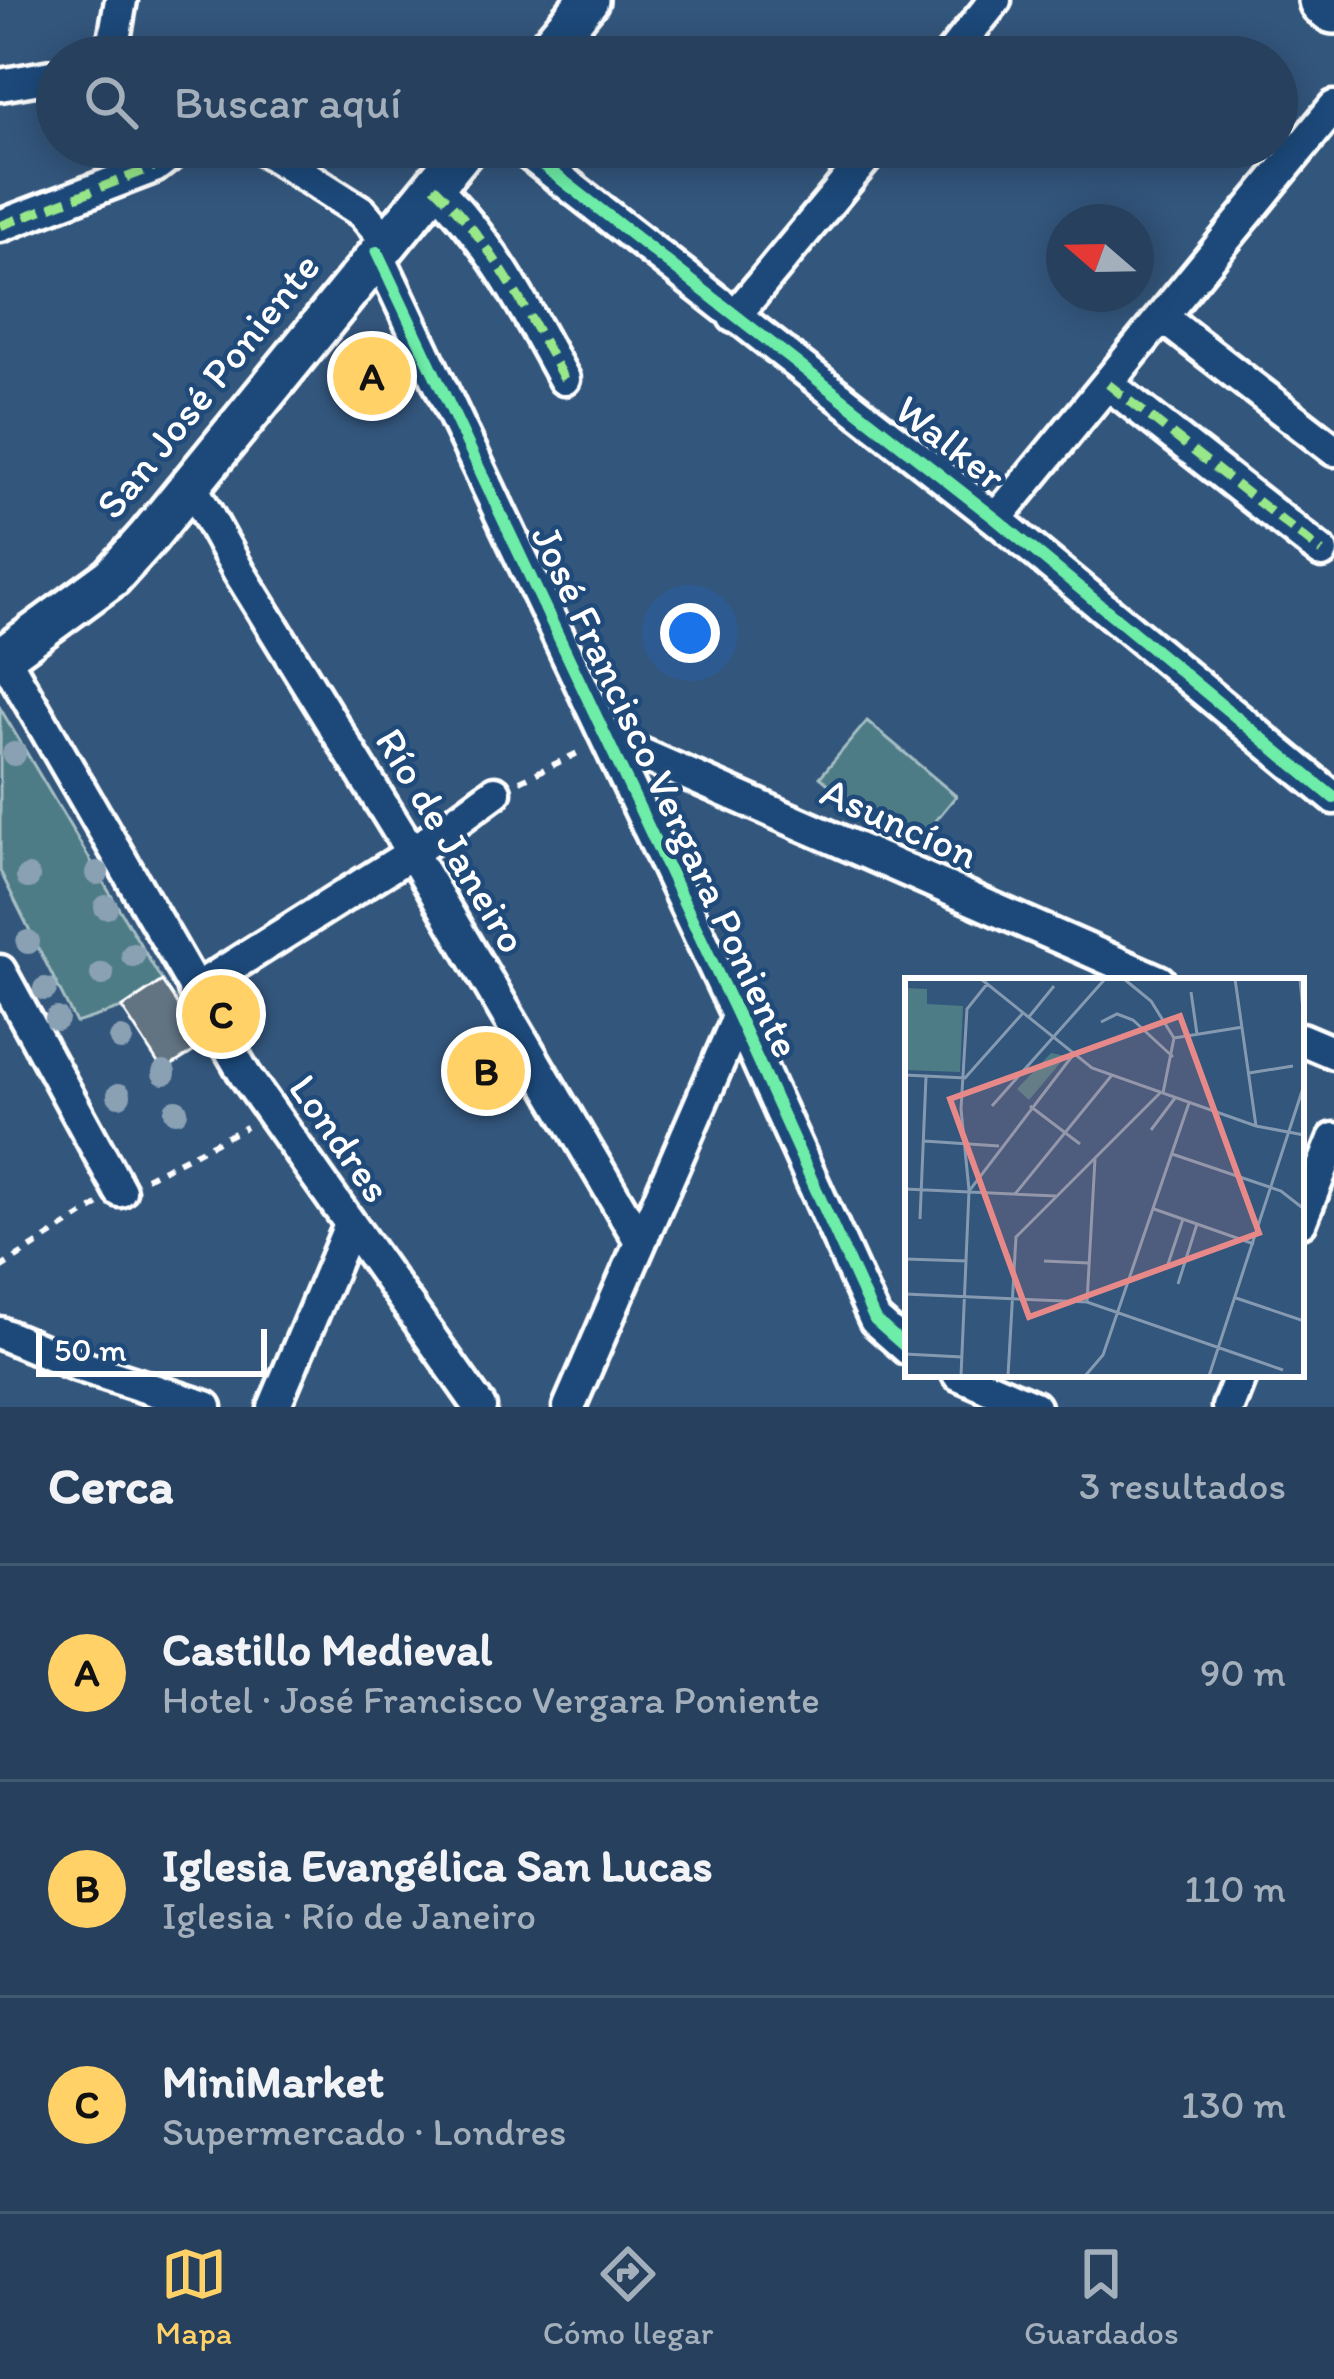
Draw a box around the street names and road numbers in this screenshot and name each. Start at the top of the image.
street label: San José Poniente [84,242,330,529]
street label: Walker [885,383,1016,502]
street label: José Francisco Vergara Poniente [521,517,813,1066]
street label: Río de Janeiro [365,719,539,962]
street label: Asuncíon [813,765,986,880]
street label: Londres [278,1065,403,1212]

